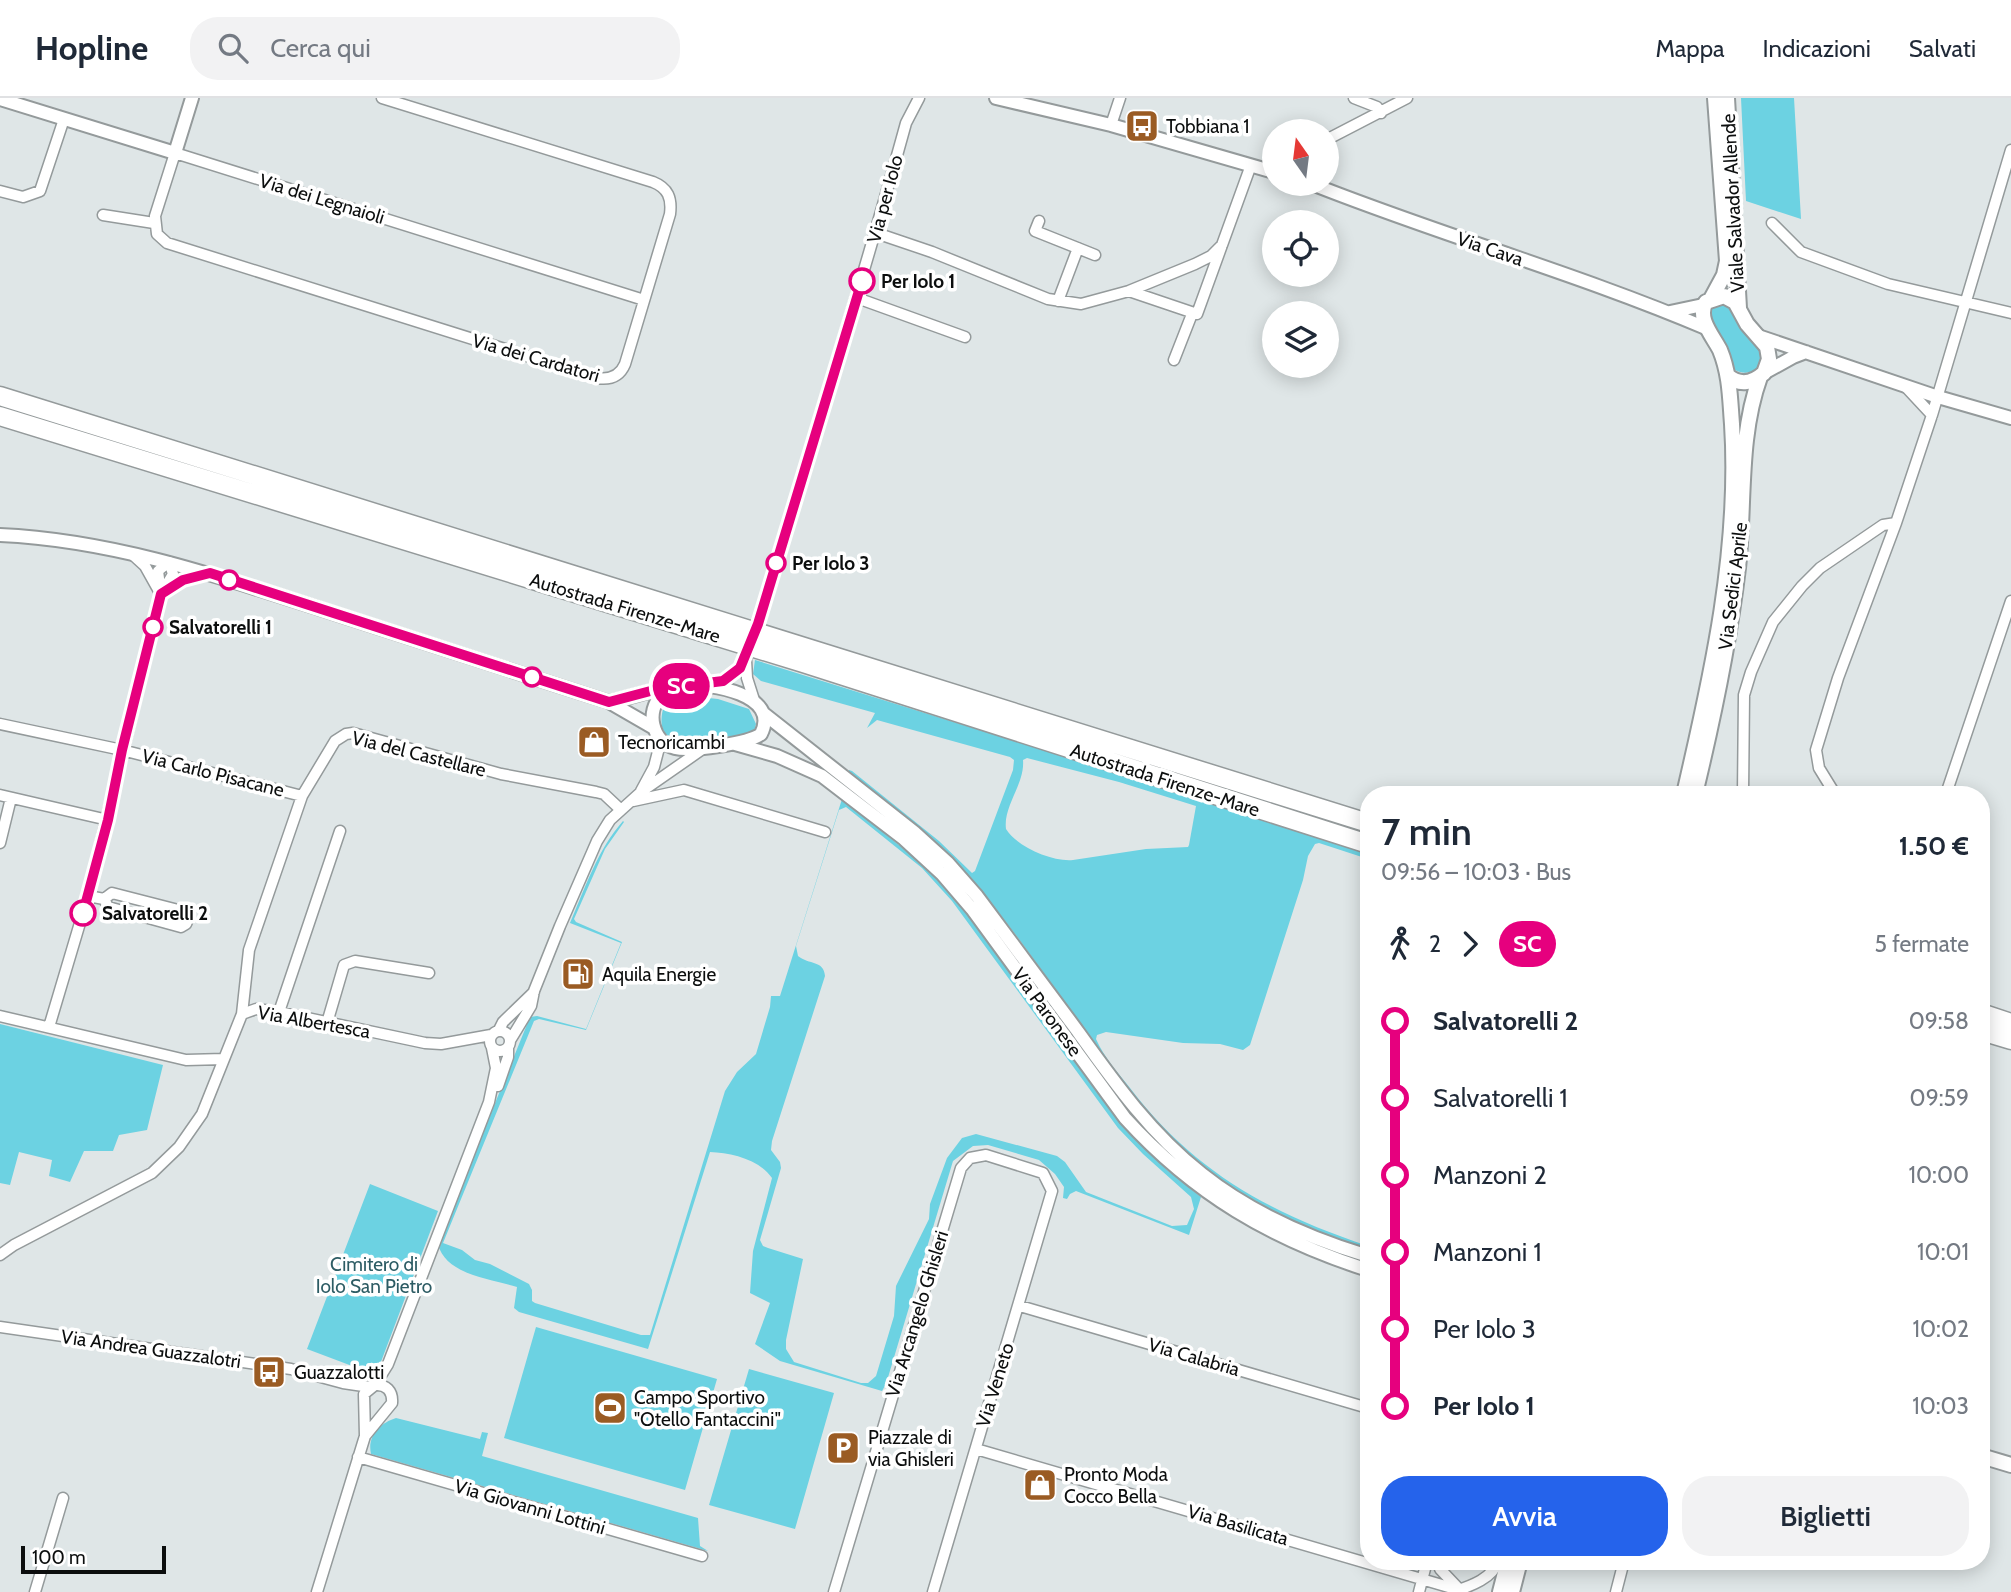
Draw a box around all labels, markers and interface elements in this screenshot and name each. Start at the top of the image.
search box [190,17,680,80]
text: Hopline [35,28,148,68]
icon: search [214,29,252,67]
text: Cerca qui [270,32,371,64]
text: Mappa [1655,34,1725,63]
text: Indicazioni [1763,34,1871,63]
text: Salvati [1909,34,1976,63]
bus stop icon: Tobbiana 1 [1123,107,1161,145]
street label: Viale Salvador Allende [1717,113,1749,293]
place label: Tobbiana 1 [1166,115,1250,138]
north arrow [1262,119,1339,196]
map controls [1262,119,1339,378]
street label: Via per Iolo [862,152,908,246]
street label: Via dei Legnaioli [257,169,387,229]
button: locate [1262,210,1339,287]
street label: Via Cava [1454,227,1526,271]
marker: Per Iolo 1 [849,268,875,294]
place label: Per Iolo 1 [881,270,955,293]
button: layers [1262,301,1339,378]
street label: Via dei Cardatori [470,329,602,387]
street label: Via Sedici Aprile [1714,521,1752,651]
place label: Per Iolo 3 [792,552,870,575]
marker: Per Iolo 3 [766,553,786,573]
street label: Autostrada Firenze-Mare [527,568,723,648]
unlabelled marker [219,570,239,590]
place label: Salvatorelli 1 [169,616,272,639]
marker: Salvatorelli 1 [143,617,163,637]
line badge: SC [650,663,712,709]
unlabelled marker [522,667,542,687]
text: SC [667,671,695,700]
shop icon: Tecnoricambi [575,723,613,761]
street label: Via del Castellare [350,726,489,782]
place label: Tecnoricambi [618,731,725,754]
street label: Autostrada Firenze-Mare [1067,739,1263,822]
street label: Via Carlo Pisacane [140,744,287,802]
text: 7 min [1381,808,1472,855]
text: 1.50 € [1899,830,1969,862]
text: 09:56 – 10:03 · Bus [1381,858,1571,886]
marker: Salvatorelli 2 [70,900,96,926]
place label: Salvatorelli 2 [102,902,208,925]
icon: walk [1381,925,1419,963]
icon: forward [1451,925,1489,963]
text: SC [1513,929,1542,958]
text: 2 [1429,930,1441,958]
text: 5 fermate [1875,930,1969,958]
fuel station icon: Aquila Energie [559,955,597,993]
place label: Aquila Energie [602,963,716,986]
street label: Via Paronese [1007,963,1087,1061]
street label: Via Albertesca [256,1001,372,1043]
text: Salvatorelli 2 [1433,1005,1578,1037]
text: 09:58 [1909,1007,1969,1035]
text: Salvatorelli 1 [1433,1082,1568,1114]
text: 09:59 [1910,1084,1969,1112]
text: Manzoni 2 [1433,1159,1547,1191]
text: 10:00 [1909,1161,1969,1189]
street label: Via Arcangelo Ghisleri [881,1228,953,1400]
text: Manzoni 1 [1433,1236,1542,1268]
text: 10:01 [1917,1238,1969,1266]
park label: Cimitero di Iolo San Pietro [316,1253,432,1298]
text: Per Iolo 3 [1433,1313,1536,1345]
text: 10:02 [1913,1315,1969,1343]
street label: Via Andrea Guazzalotri [60,1325,242,1373]
street label: Via Calabria [1146,1333,1242,1381]
street label: Via Veneto [971,1340,1019,1430]
bus stop icon: Guazzalotti [250,1353,288,1391]
place label: Guazzalotti [294,1361,384,1384]
place label: Campo Sportivo "Otello Fantaccini" [634,1386,781,1431]
sports icon: Campo Sportivo "Otello Fantaccini" [591,1389,629,1427]
text: Per Iolo 1 [1433,1390,1535,1422]
text: 10:03 [1912,1392,1969,1420]
place label: Piazzale di via Ghisleri [868,1426,954,1471]
parking icon: Piazzale di via Ghisleri [824,1429,862,1467]
place label: Pronto Moda Cocco Bella [1064,1463,1168,1508]
shop icon: Pronto Moda Cocco Bella [1021,1466,1059,1504]
street label: Via Giovanni Lottini [452,1474,608,1540]
button: Avvia [1381,1476,1668,1556]
button: Biglietti [1682,1476,1969,1556]
street label: Via Basilicata [1185,1500,1291,1550]
scale bar [21,1543,166,1575]
text: 100 m [32,1546,86,1569]

